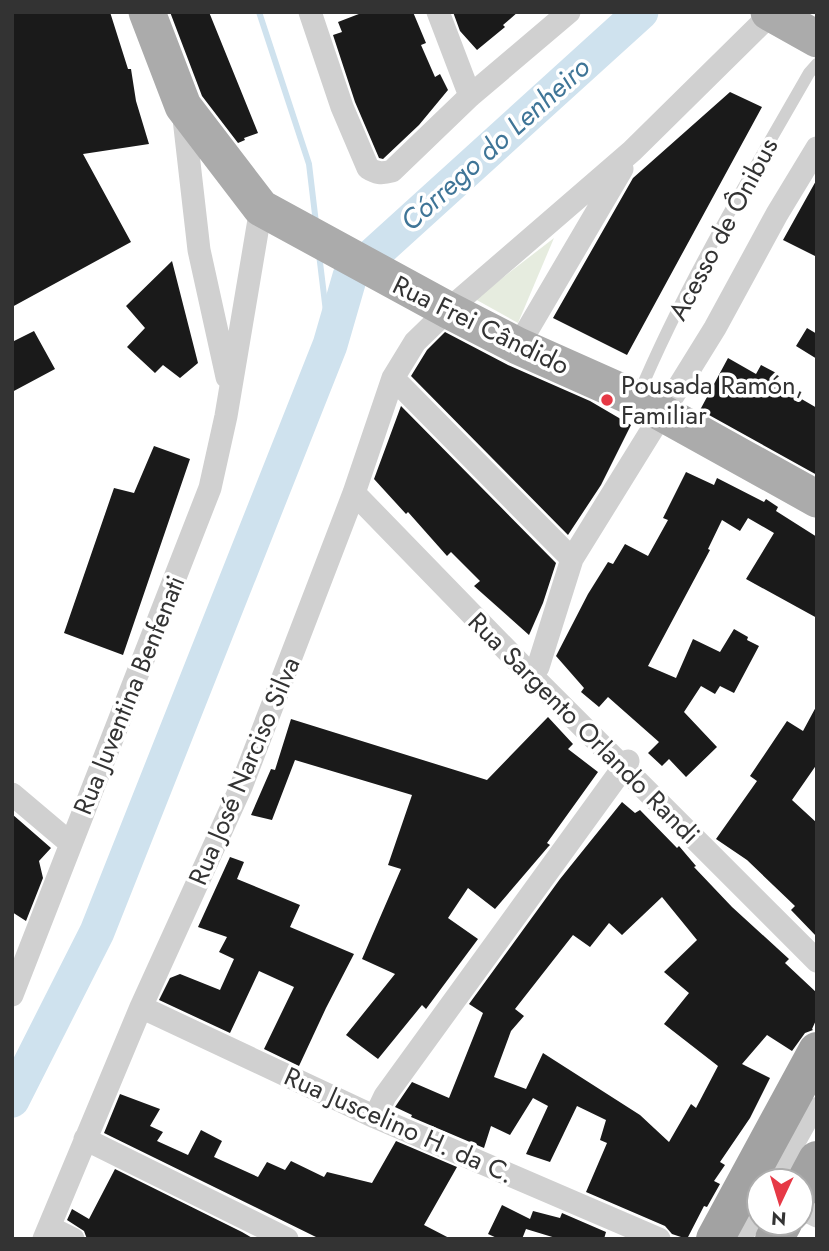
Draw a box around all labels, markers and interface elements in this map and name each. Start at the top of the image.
water label: Córrego do Lenheiro [391,47,599,240]
street label: Acesso de Ônibus [659,131,787,327]
street label: Rua Frei Cândido [386,266,576,384]
place label: Pousada Ramón, Familiar [621,366,804,434]
marker: Pousada Ramón, Familiar [599,392,615,408]
street label: Rua Juventina Benfenati [64,570,194,820]
street label: Rua Sargento Orlando Randi [459,603,709,853]
street label: Rua José Narciso Silva [179,651,309,891]
street label: Rua Juscelino H. da C. [278,1057,520,1193]
north arrow [745,1167,815,1237]
text: N [770,1204,787,1232]

